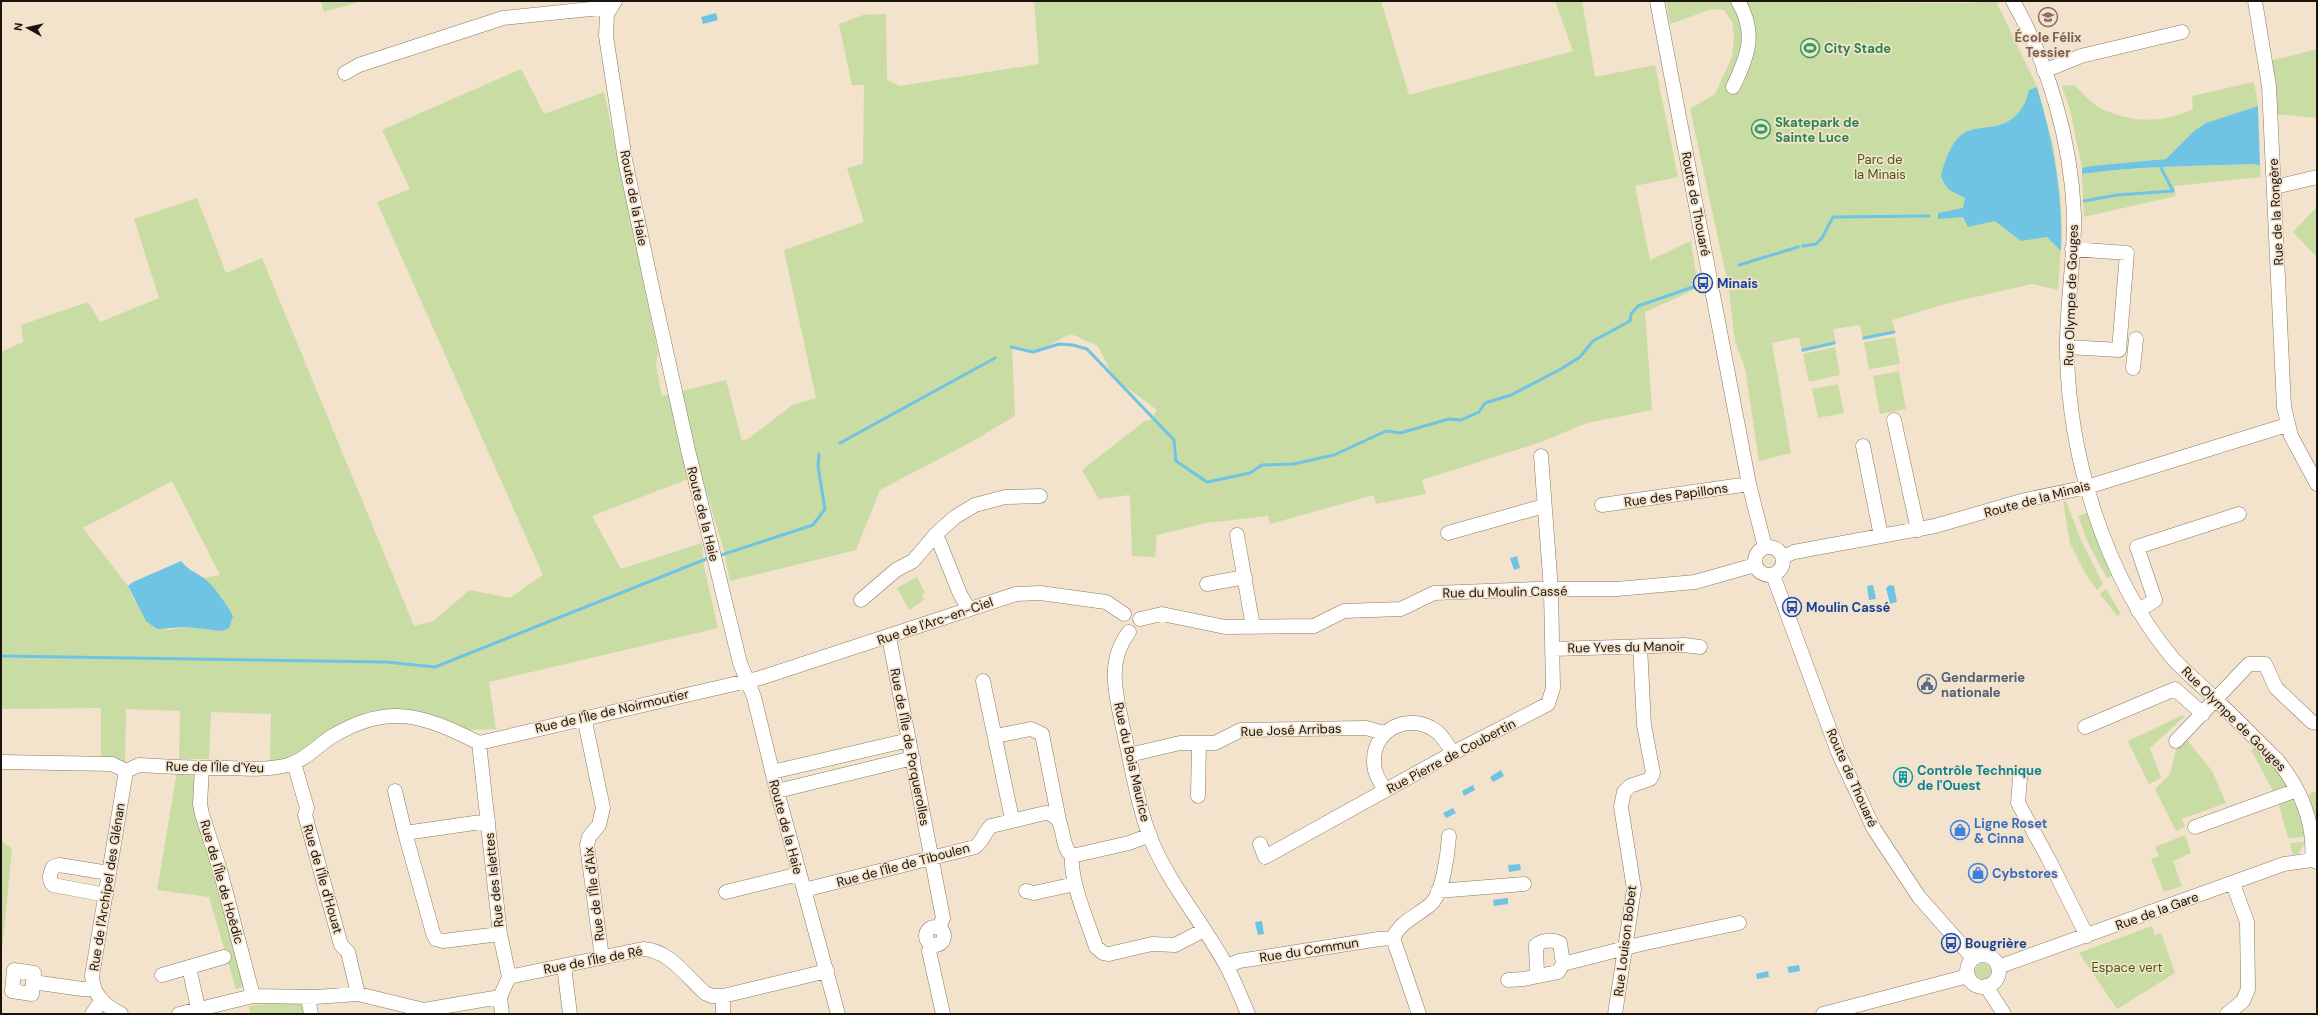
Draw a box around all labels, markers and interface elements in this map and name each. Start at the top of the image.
school or university icon: École Félix Tessier [2037,6,2059,28]
north arrow [8,8,48,48]
text: N [11,22,26,32]
place label: École Félix Tessier [2015,28,2082,61]
sports icon: City Stade [1799,37,1821,59]
place label: City Stade [1824,40,1891,57]
place label: Skatepark de Sainte Luce [1775,114,1859,146]
sports icon: Skatepark de Sainte Luce [1750,118,1772,140]
street label: Route de la Haie [616,149,652,247]
street label: Route de Thouaré [1678,150,1714,258]
park label: Parc de la Minais [1854,151,1906,183]
street label: Rue de la Rongère [2265,158,2287,266]
street label: Rue Olympe de Gouges [2060,224,2082,366]
bus stop icon: Minais [1692,272,1714,294]
place label: Minais [1717,275,1758,292]
street label: Route de la Haie [683,465,723,563]
street label: Route de la Minais [1982,477,2092,521]
street label: Rue des Papillons [1623,479,1729,511]
street label: Rue du Moulin Cassé [1442,582,1568,602]
street label: Rue de l'Arc-en-Ciel [875,593,995,649]
bus stop icon: Moulin Cassé [1781,596,1803,618]
place label: Moulin Cassé [1806,599,1891,616]
street label: Rue Yves du Manoir [1567,637,1685,657]
street label: Rue Olympe de Gouges [2178,663,2290,775]
street label: Rue de l'Île de Porquerolles [886,667,934,827]
place label: Gendarmerie nationale [1941,669,2025,701]
public building icon: Gendarmerie nationale [1916,673,1938,695]
street label: Rue de l'Île de Noirmoutier [533,685,691,737]
street label: Rue du Bois Maurice [1110,701,1154,823]
street label: Rue Pierre de Coubertin [1384,715,1518,797]
street label: Rue José Arribas [1240,720,1342,740]
street label: Route de Thouaré [1823,726,1881,830]
street label: Rue de l'Île d'Yeu [166,758,264,776]
place label: Contrôle Technique de l'Ouest [1917,762,2042,794]
building icon: Contrôle Technique de l'Ouest [1892,766,1914,788]
street label: Route de la Haie [765,778,807,876]
street label: Rue de l'Archipel des Glénan [85,802,129,972]
place label: Ligne Roset & Cinna [1974,815,2048,847]
street label: Rue de l'Île de Hoëdic [196,818,248,946]
shop icon: Ligne Roset & Cinna [1949,819,1971,841]
street label: Rue de l'Île d'Houat [299,822,347,936]
street label: Rue des Islettes [481,832,507,928]
street label: Rue de l'Île de Tiboulen [835,839,971,891]
street label: Rue de l'Île d'Aix [580,846,608,942]
shop icon: Cybstores [1967,862,1989,884]
place label: Cybstores [1992,865,2058,882]
street label: Rue Louison Bobet [1610,884,1640,998]
street label: Rue de la Gare [2113,888,2201,934]
bus stop icon: Bougrière [1940,932,1962,954]
street label: Rue du Commun [1258,934,1360,966]
place label: Bougrière [1965,935,2027,952]
street label: Rue de l'Île de Ré [542,942,644,978]
park label: Espace vert [2091,959,2163,976]

